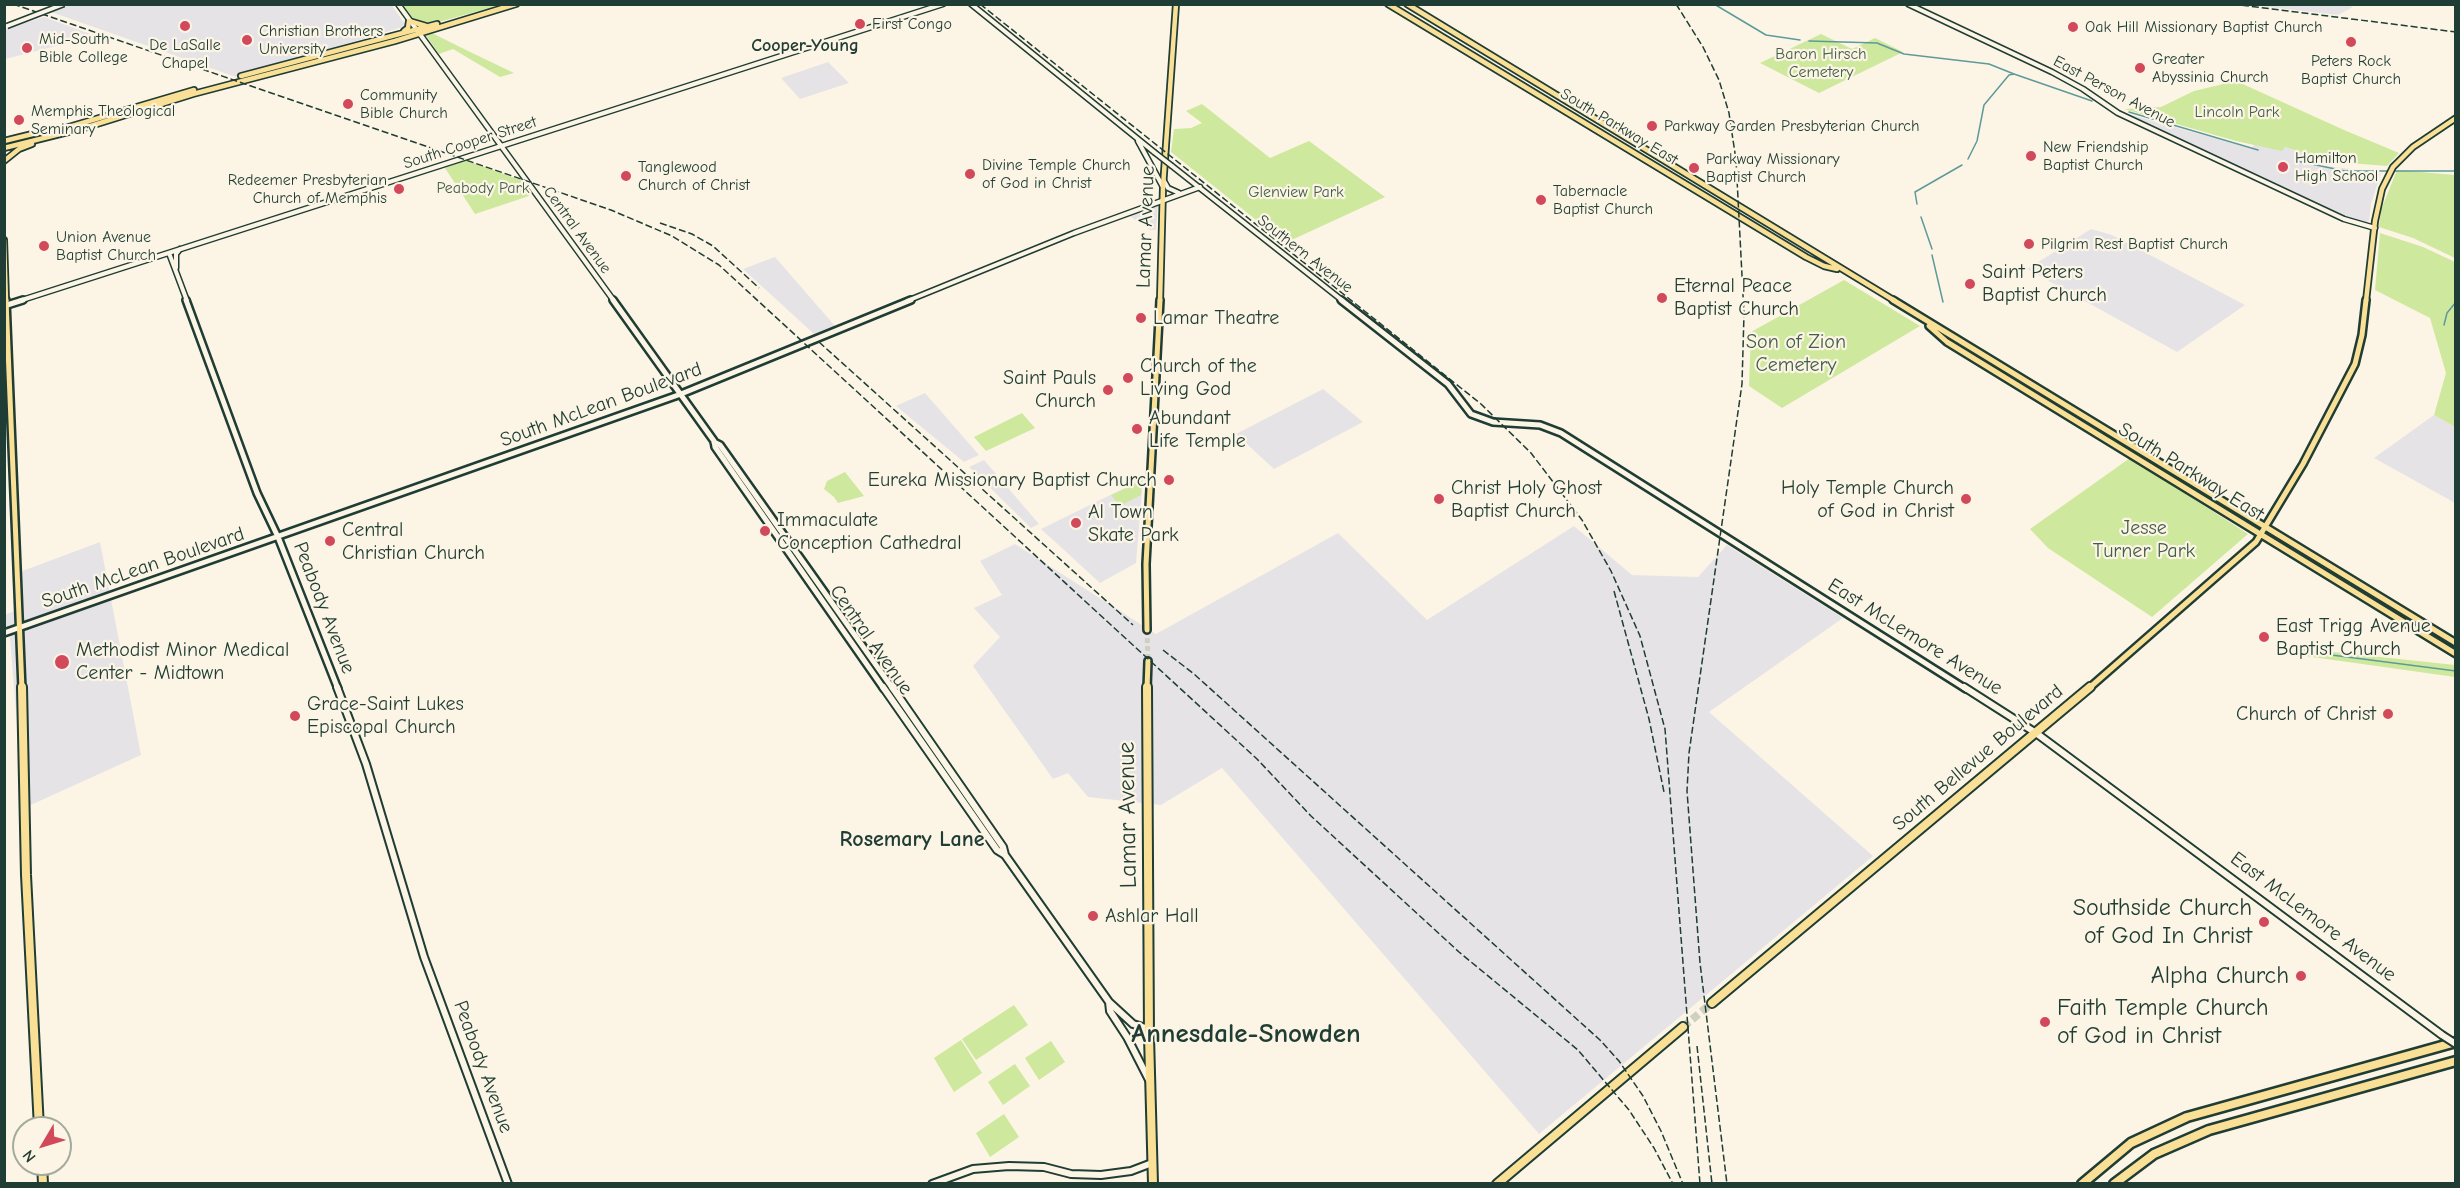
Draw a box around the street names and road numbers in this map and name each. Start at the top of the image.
street label: East Person Avenue [2050,52,2178,132]
street label: South Parkway East [1557,84,1681,170]
street label: South Cooper Street [401,112,539,174]
street label: Lamar Avenue [1132,165,1160,289]
street label: Central Avenue [539,183,615,277]
street label: Southern Avenue [1253,211,1357,297]
street label: South McLean Boulevard [497,357,705,453]
street label: South Parkway East [2114,418,2268,526]
street label: South McLean Boulevard [38,522,248,614]
street label: Peabody Avenue [288,539,360,677]
street label: East McLemore Avenue [1823,573,2007,701]
street label: Central Avenue [824,580,918,700]
street label: South Bellevue Boulevard [1888,680,2068,836]
street label: Lamar Avenue [1112,741,1144,889]
street label: East McLemore Avenue [2225,847,2401,987]
street label: Peabody Avenue [448,998,518,1136]

